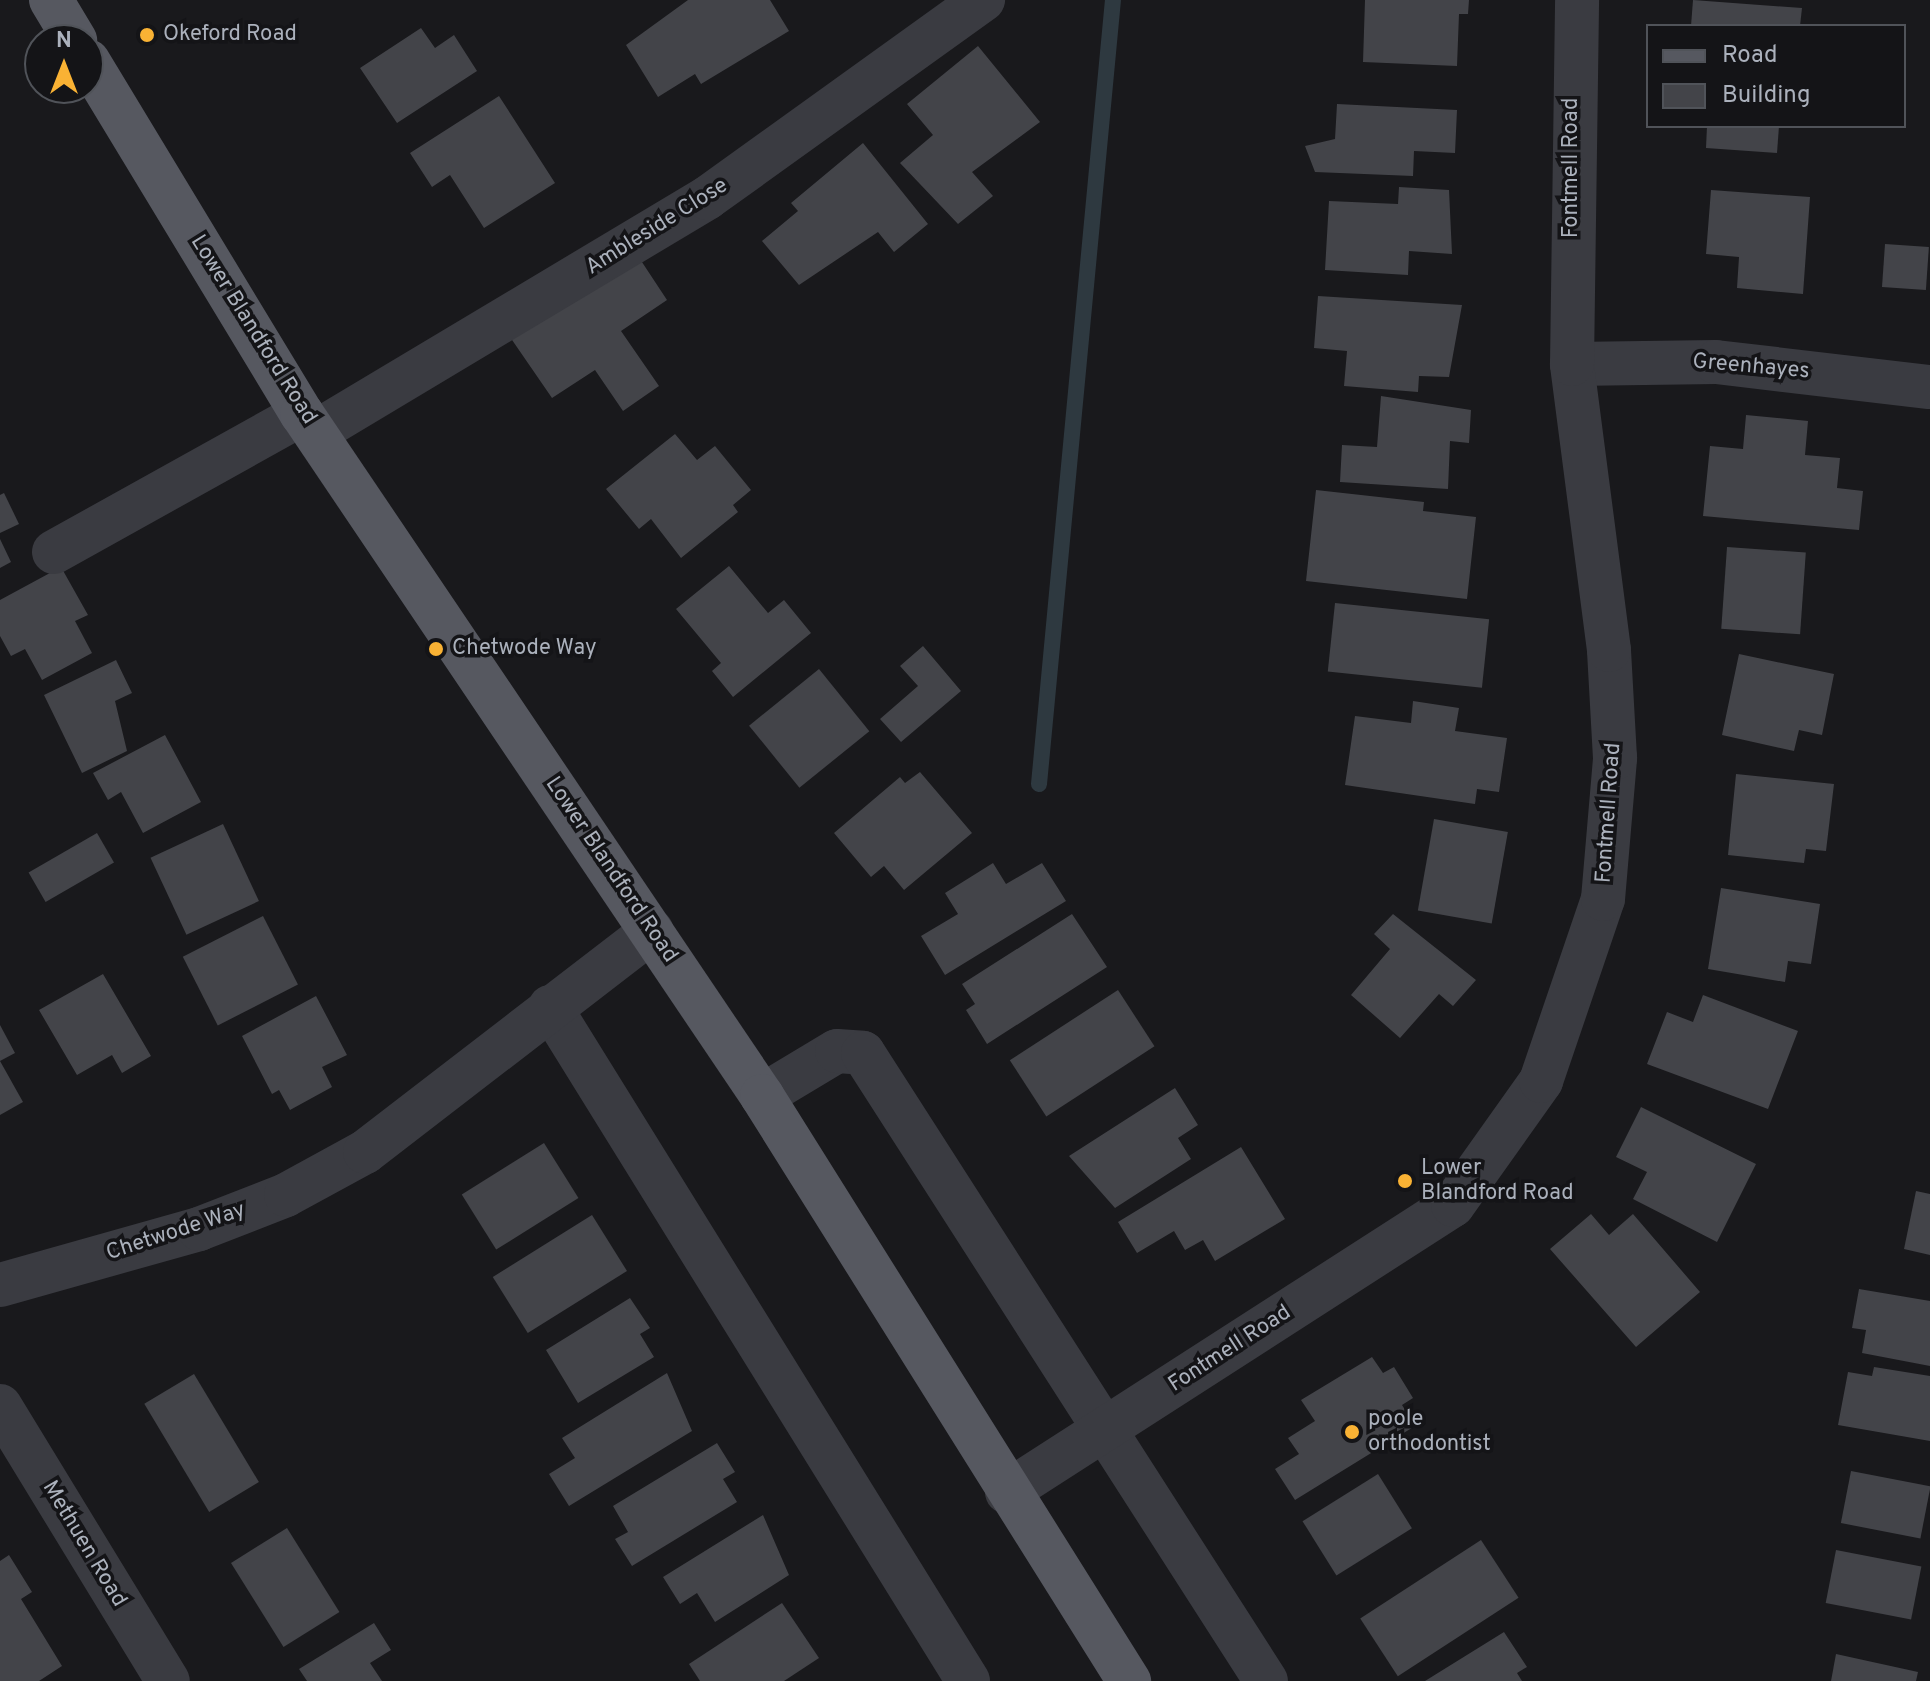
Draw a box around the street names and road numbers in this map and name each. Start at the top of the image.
street label: Fontmell Road [1559,98,1585,238]
street label: Ambleside Close [581,173,733,281]
street label: Lower Blandford Road [184,230,322,430]
street label: Greenhayes [1691,349,1811,385]
street label: Fontmell Road [1591,742,1627,884]
street label: Lower Blandford Road [539,772,683,968]
street label: Chetwode Way [103,1197,249,1267]
street label: Fontmell Road [1164,1300,1296,1398]
street label: Methuen Road [36,1476,132,1612]

